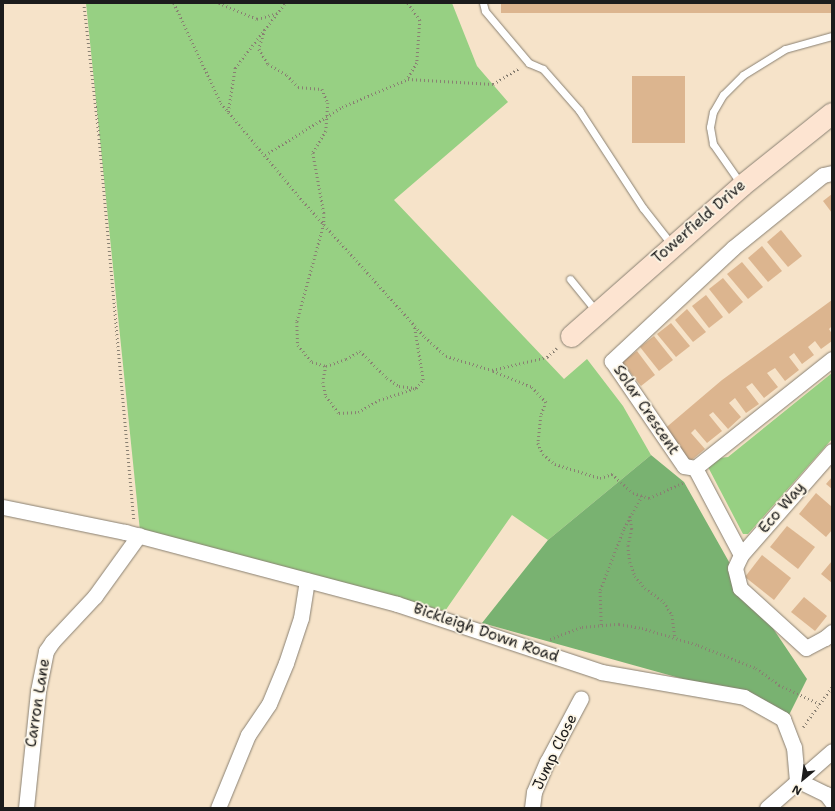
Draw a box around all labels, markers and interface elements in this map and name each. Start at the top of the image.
street label: Towerfield Drive [649,176,749,268]
street label: Solar Crescent [609,362,683,458]
street label: Eco Way [755,479,809,537]
street label: Bickleigh Down Road [411,600,561,666]
street label: Carron Lane [22,657,54,749]
street label: Jump Close [529,711,581,793]
north arrow [783,759,823,799]
text: N [789,781,804,799]

